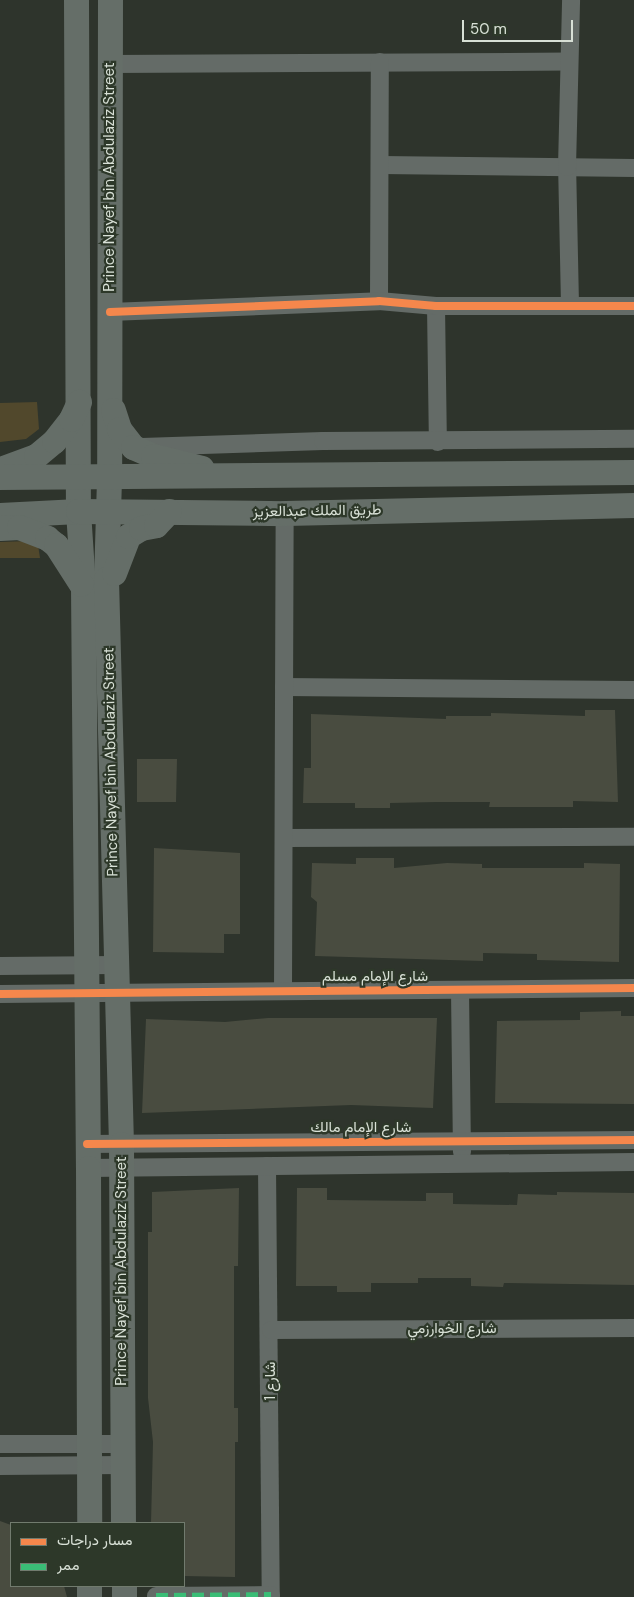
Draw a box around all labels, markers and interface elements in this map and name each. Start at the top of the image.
scale bar [464,10,575,42]
text: 50 m [470,19,507,39]
street label: Prince Nayef bin Abdulaziz Street [101,62,119,292]
street label: طريق الملك عبدالعزيز [252,501,382,521]
street label: Prince Nayef bin Abdulaziz Street [100,647,122,877]
street label: شارع الإمام مسلم [322,968,428,986]
street label: شارع الإمام مالك [311,1119,411,1137]
street label: Prince Nayef bin Abdulaziz Street [113,1156,131,1386]
street label: شارع الخوارزمي [407,1320,497,1338]
street label: شارع 1 [262,1362,280,1400]
legend [10,1522,185,1587]
text: مسار دراجات [57,1530,133,1550]
text: ممر [57,1555,79,1575]

